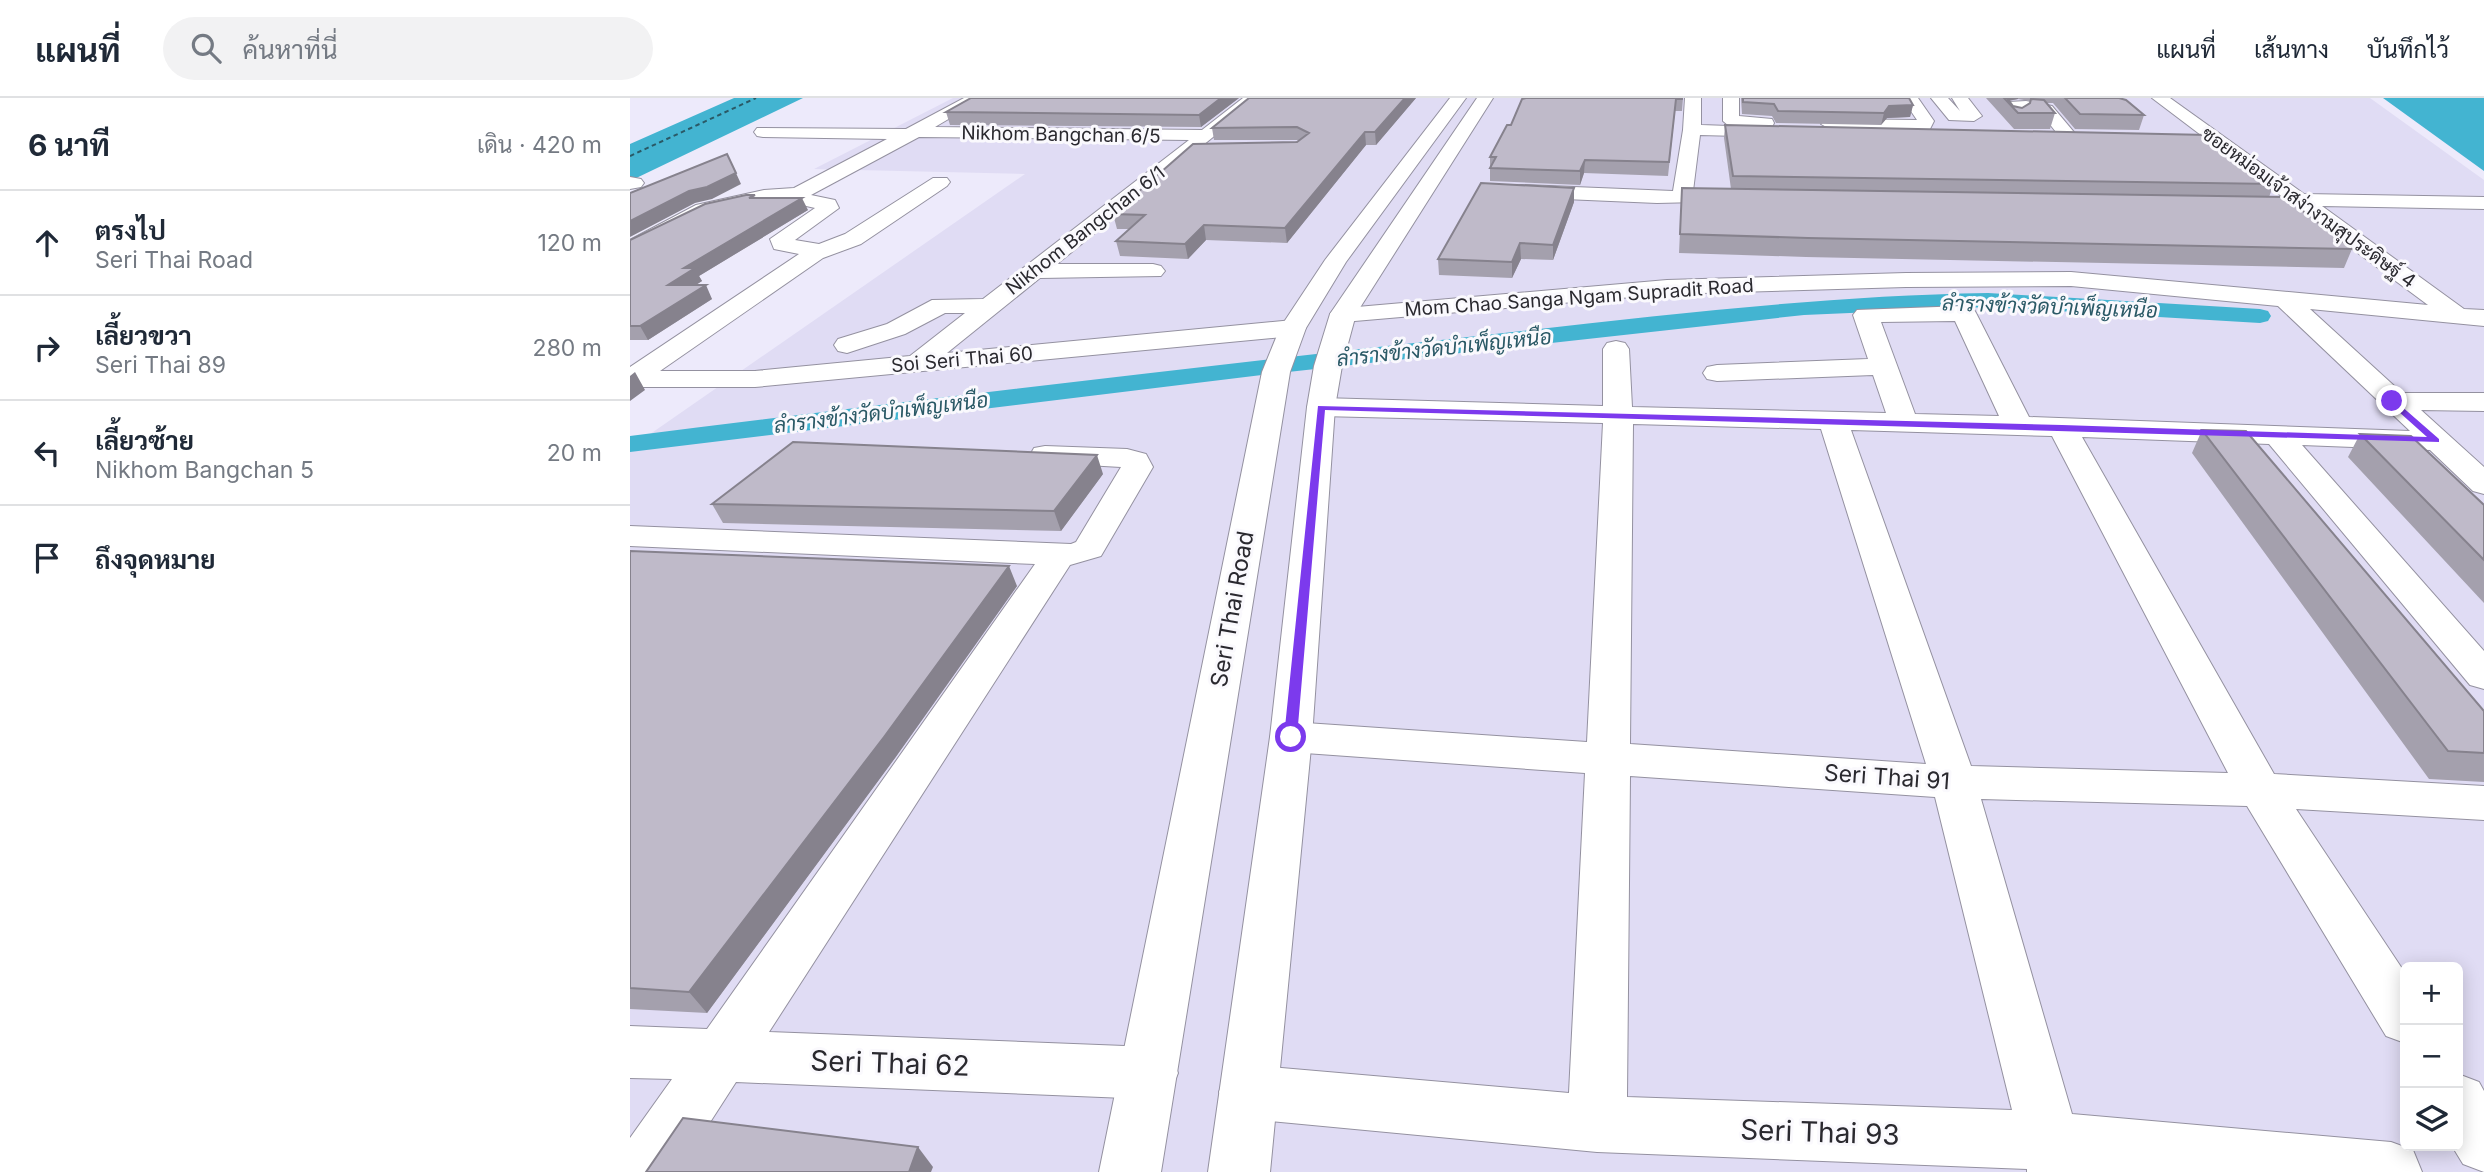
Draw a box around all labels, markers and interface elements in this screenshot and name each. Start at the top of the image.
search box [163,17,653,80]
icon: search [187,29,225,67]
text: แผนที่ [35,30,121,70]
text: ค้นหาที่นี่ [243,34,338,65]
text: แผนที่ [2156,35,2216,64]
text: เส้นทาง [2254,35,2329,64]
text: บันทึกไว้ [2367,35,2449,64]
street label: Nikhom Bangchan 6/5 [961,121,1161,148]
street label: ซอยหม่อมเจ้าสง่างามสุประดิษฐ์ 4 [2197,121,2421,294]
text: 6 นาที [28,127,110,163]
text: เดิน · 420 m [477,131,602,159]
street label: Nikhom Bangchan 6/1 [1001,161,1169,300]
text: ตรงไป [95,215,166,246]
icon: ahead [28,224,66,262]
text: 120 m [537,229,602,257]
text: Seri Thai Road [95,246,253,274]
street label: Mom Chao Sanga Ngam Supradit Road [1404,274,1754,321]
water label: ลำรางข้างวัดบำเพ็ญเหนือ [1942,288,2158,323]
text: เลี้ยวขวา [95,320,192,351]
water label: ลำรางข้างวัดบำเพ็ญเหนือ [1335,322,1553,371]
icon: right [28,329,66,367]
text: 280 m [533,334,602,362]
street label: Soi Seri Thai 60 [890,342,1034,377]
text: Seri Thai 89 [95,351,226,379]
water label: ลำรางข้างวัดบำเพ็ญเหนือ [772,385,990,438]
route end [2376,385,2407,416]
text: เลี้ยวซ้าย [95,425,194,456]
icon: left [28,434,66,472]
text: 20 m [547,439,602,467]
text: Nikhom Bangchan 5 [95,456,314,484]
street label: Seri Thai Road [1204,529,1260,689]
icon: arrive [28,539,66,577]
text: ถึงจุดหมาย [95,544,216,575]
route start [1275,721,1306,752]
street label: Seri Thai 91 [1823,759,1951,795]
map controls [2400,962,2463,1151]
button: + [2400,962,2463,1025]
button: − [2400,1025,2463,1088]
street label: Seri Thai 62 [810,1043,970,1083]
button: layers [2400,1088,2463,1151]
street label: Seri Thai 93 [1740,1112,1900,1152]

